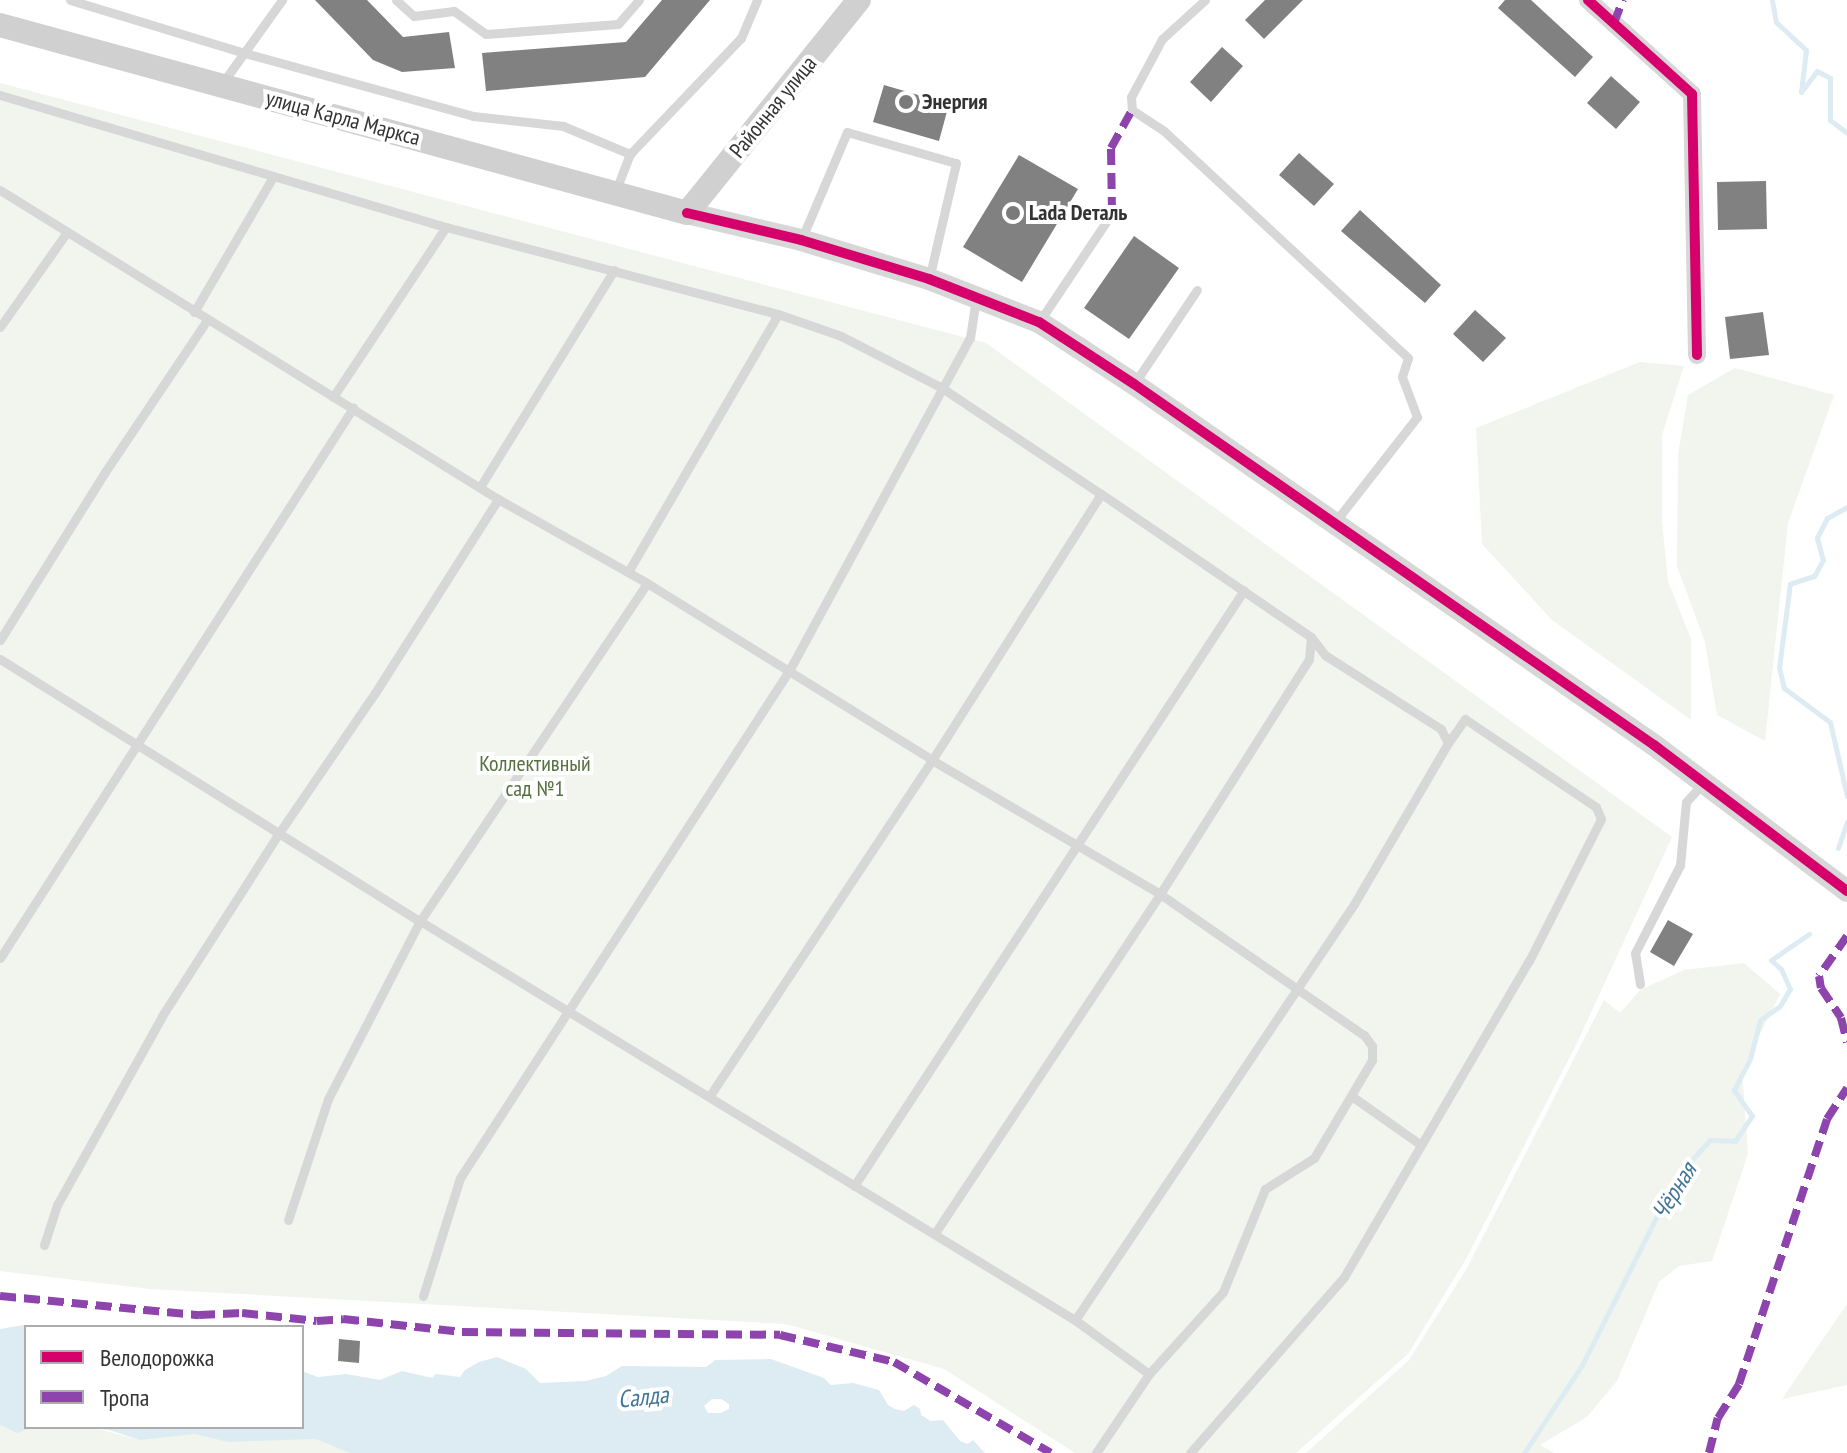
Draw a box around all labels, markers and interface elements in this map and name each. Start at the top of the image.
street label: Районная улица [724,51,822,163]
street label: улица Карла Маркса [263,85,423,151]
place label: Энергия [922,89,987,115]
marker: Энергия [897,93,915,111]
place label: Lada Dеталь [1029,200,1127,226]
marker: Lada Dеталь [1004,204,1022,222]
park label: Коллективный сад №1 [479,750,591,802]
water label: Чёрная [1646,1157,1702,1225]
legend [24,1325,304,1429]
text: Велодорожка [100,1342,214,1373]
water label: Салда [616,1380,670,1414]
text: Тропа [100,1382,149,1413]

